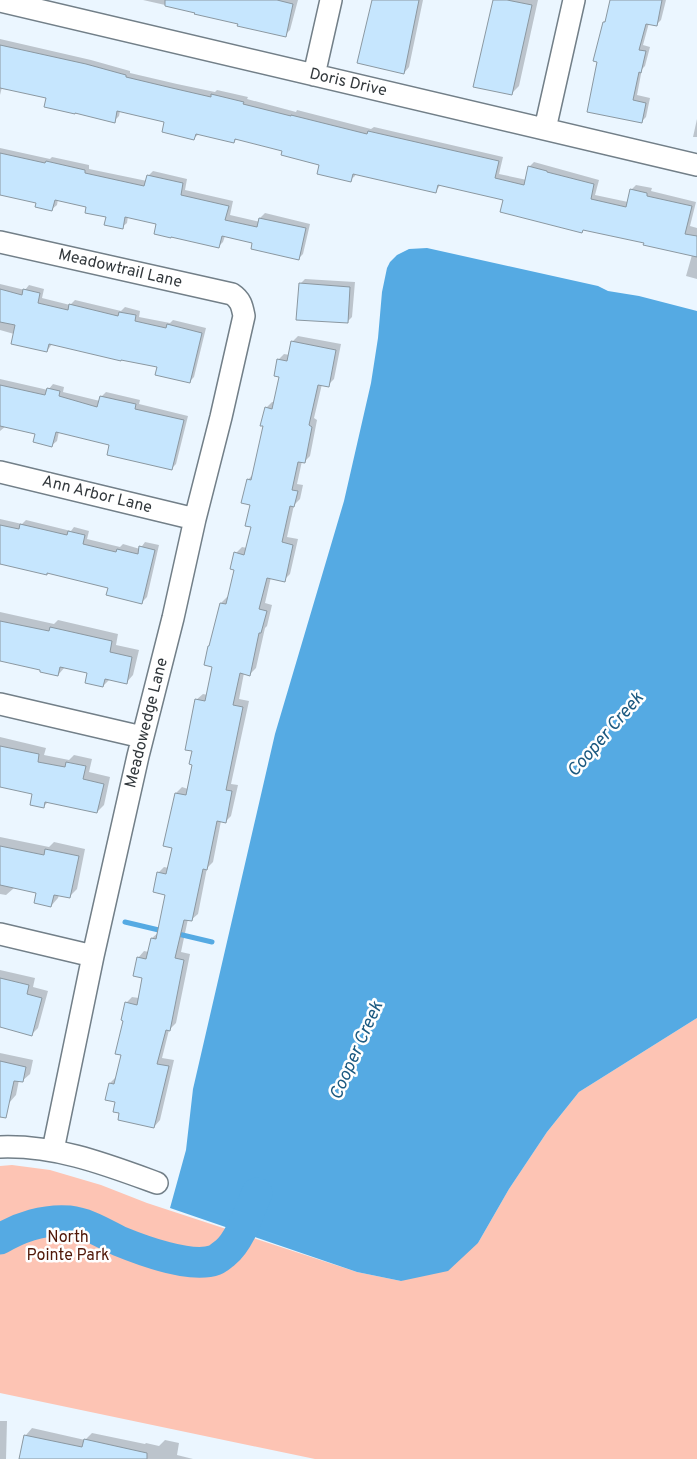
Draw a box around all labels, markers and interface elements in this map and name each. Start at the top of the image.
street label: Doris Drive [307,64,389,102]
street label: Meadowtrail Lane [56,245,184,293]
street label: Ann Arbor Lane [40,472,154,518]
street label: Meadowedge Lane [121,656,173,790]
water label: Cooper Creek [563,687,650,782]
water label: Cooper Creek [325,997,389,1104]
park label: North Pointe Park [26,1228,110,1266]

